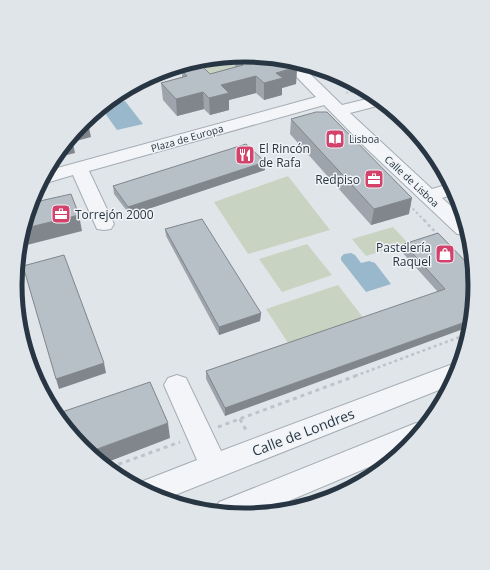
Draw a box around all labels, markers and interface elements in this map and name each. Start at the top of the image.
street label: Plaza de Europa [149,121,225,155]
library icon: Lisboa [324,128,346,150]
place label: Lisboa [349,132,379,146]
place label: El Rincón de Rafa [259,140,310,171]
restaurant icon: El Rincón de Rafa [234,144,256,166]
street label: Calle de Lisboa [382,152,442,210]
office icon: Redpiso [363,168,385,190]
place label: Redpiso [315,171,360,188]
office icon: Torrejón 2000 [50,203,72,225]
place label: Torrejón 2000 [75,206,154,223]
place label: Pastelería Raquel [376,239,431,270]
shop icon: Pastelería Raquel [434,243,456,265]
street label: Calle de Londres [249,404,357,460]

